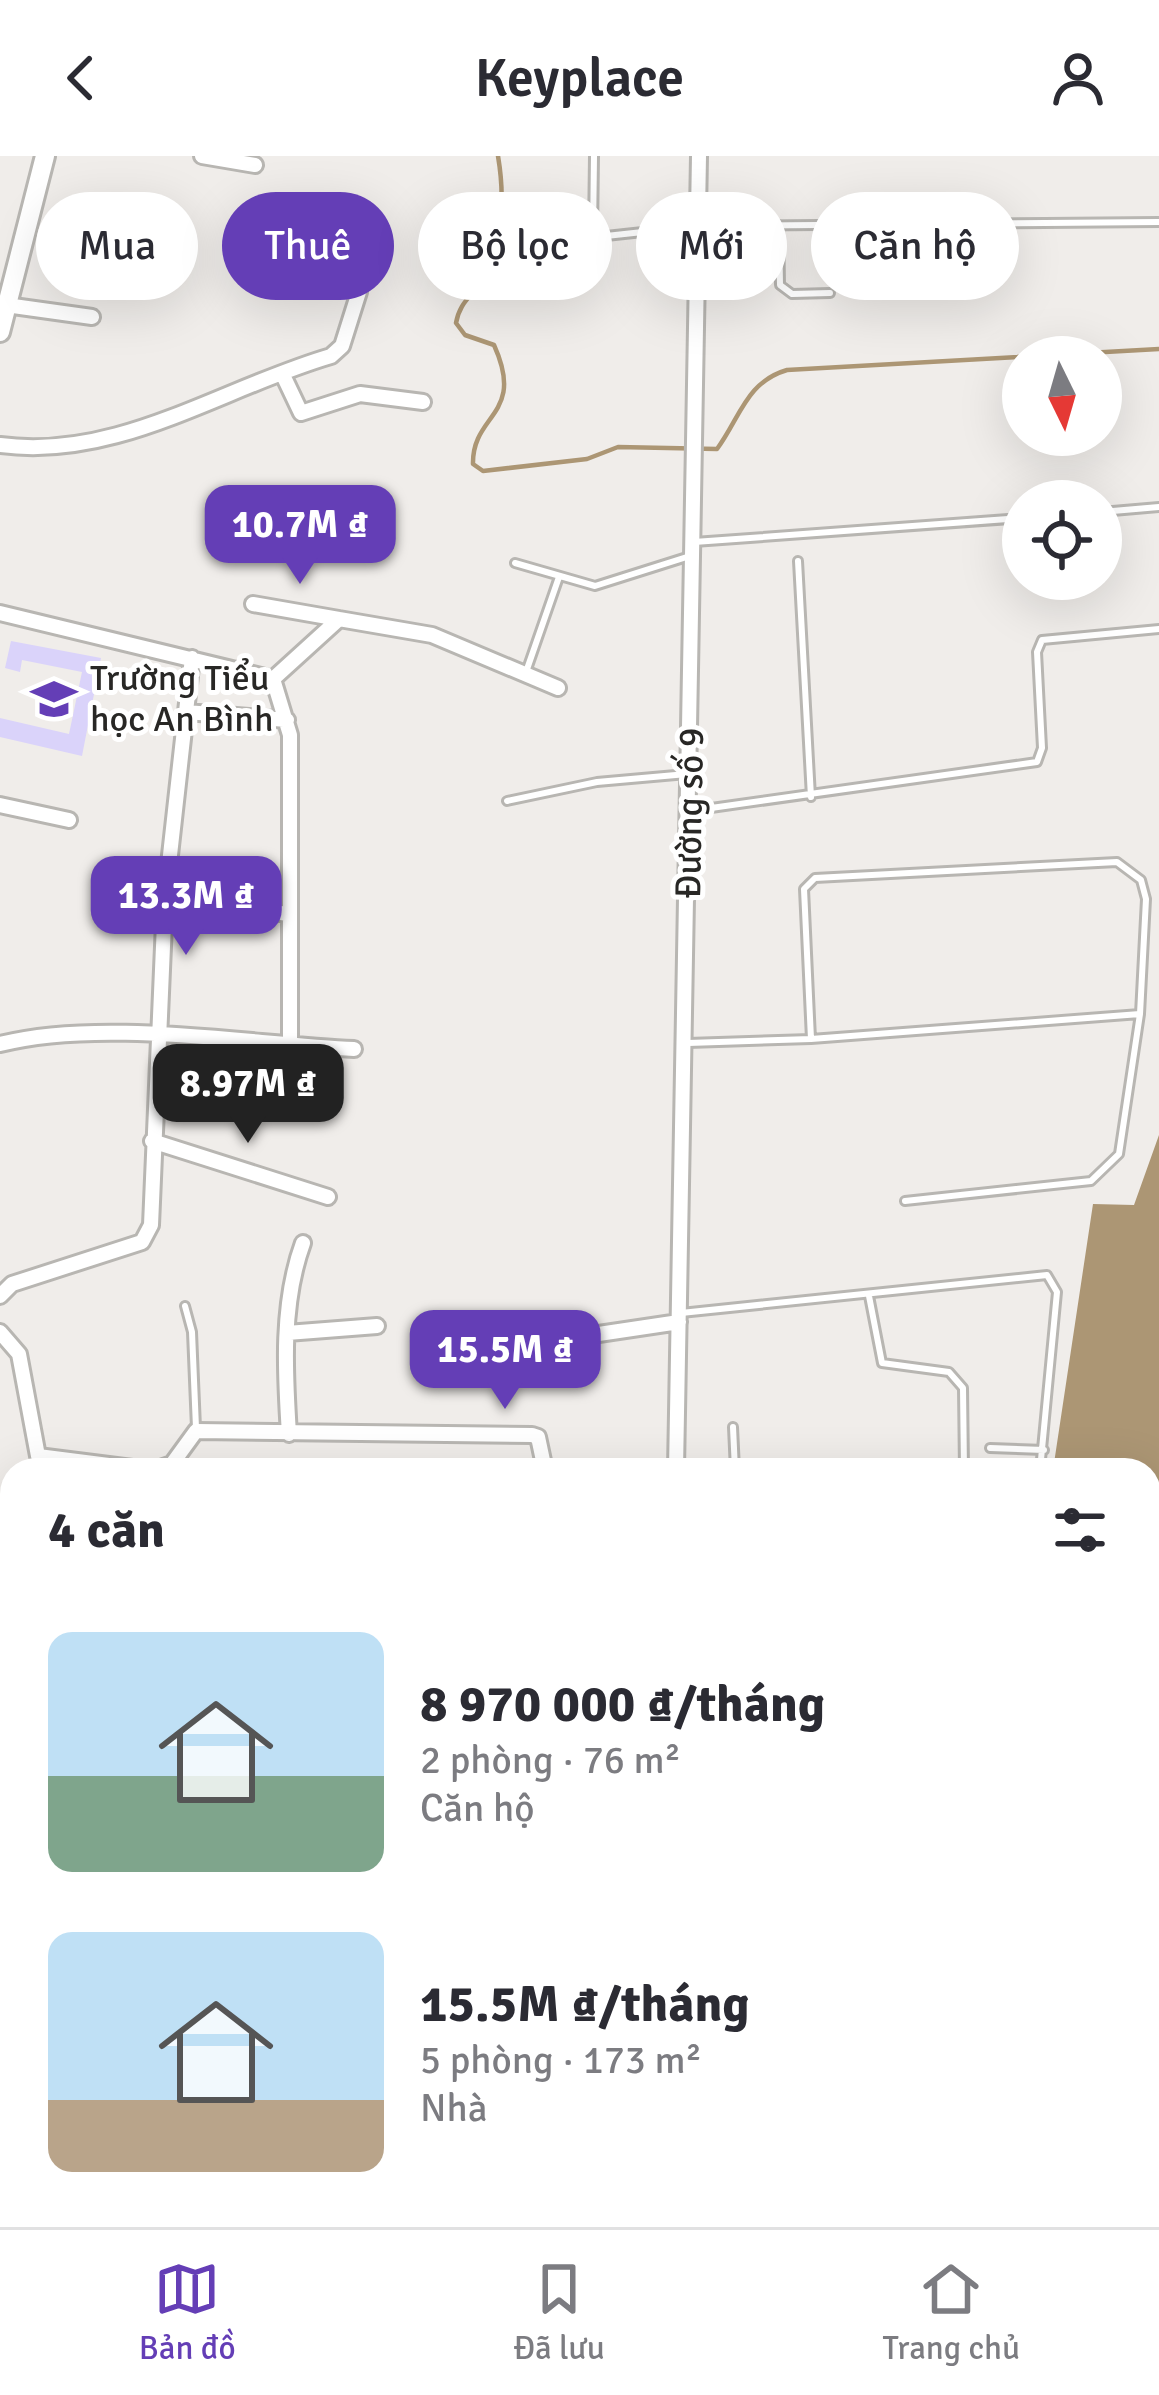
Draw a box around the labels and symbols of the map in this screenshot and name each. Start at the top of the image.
north arrow [1002,336,1122,456]
pin: 10.7M ₫ [189,485,411,587]
place label: Trường Tiểu học An Bình [90,656,274,742]
school or university icon: Trường Tiểu học An Bình [29,674,79,724]
street label: Đường số 9 [666,727,714,899]
pin: 13.3M ₫ [75,856,297,958]
pin: 8.97M ₫ [137,1044,359,1146]
pin: 15.5M ₫ [394,1310,616,1412]

